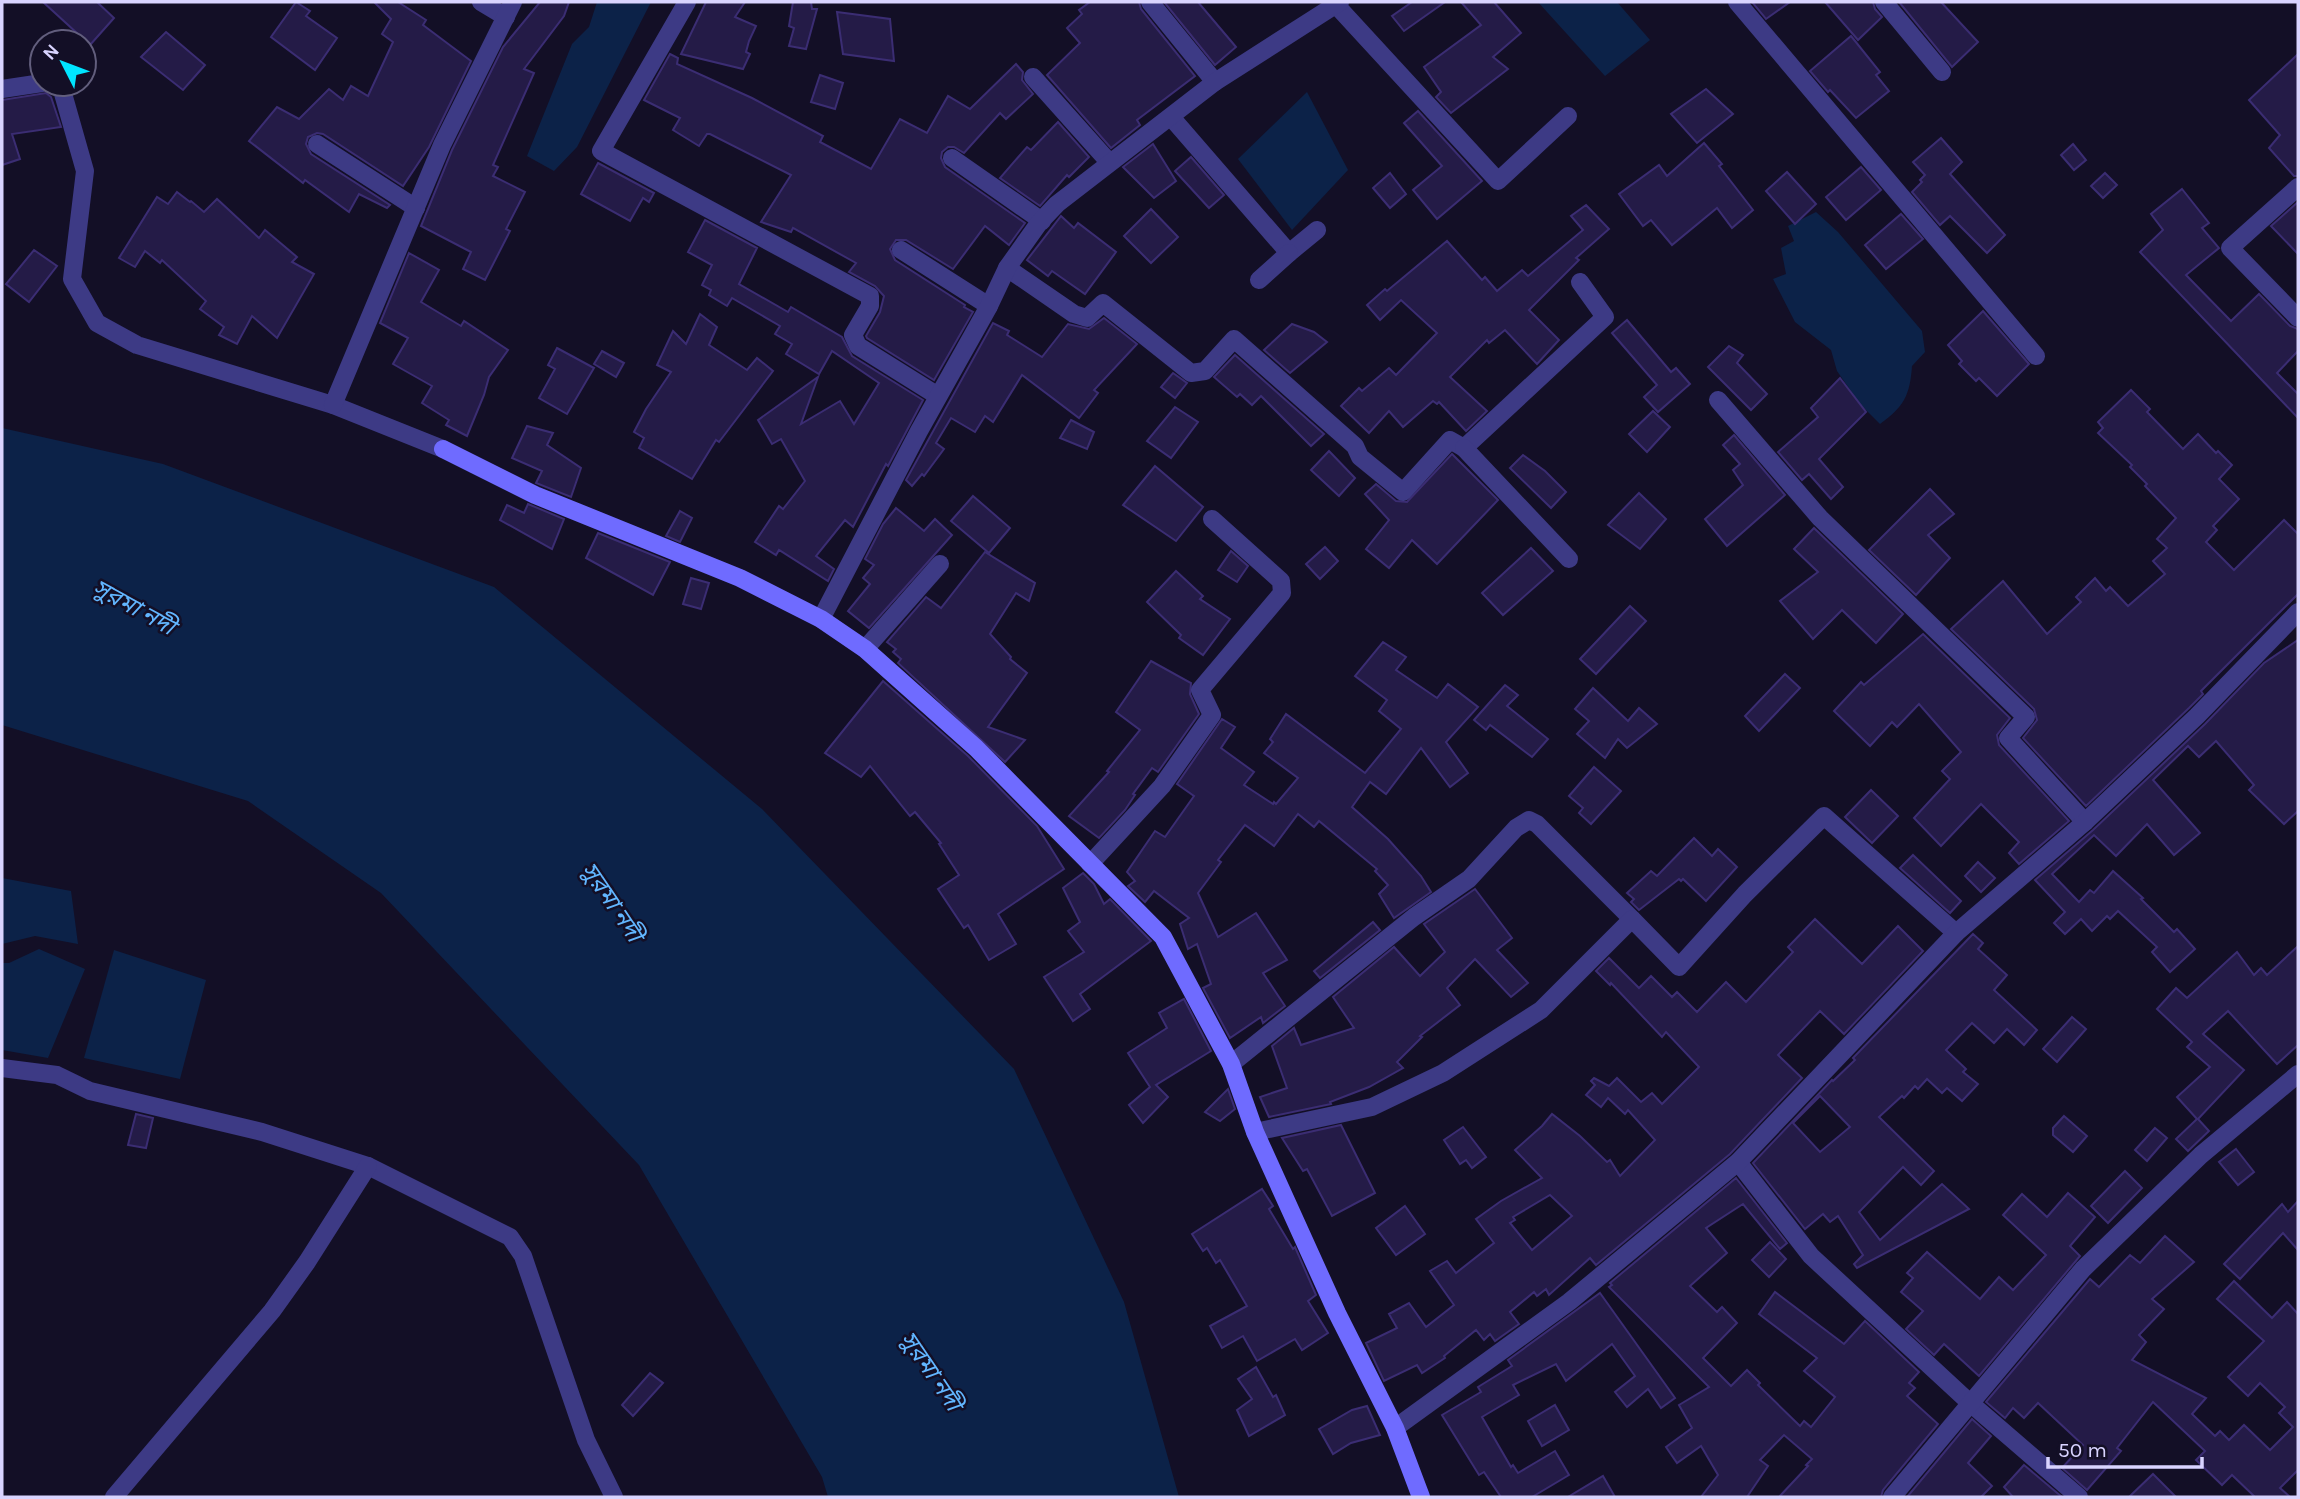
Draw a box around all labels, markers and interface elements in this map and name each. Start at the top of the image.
north arrow [28,28,98,98]
text: N [38,40,64,65]
water label: সুরমা নদী [88,573,184,643]
water label: সুরমা নদী [575,857,651,951]
water label: সুরমা নদী [894,1326,970,1420]
scale bar [2048,1426,2202,1470]
text: 50 m [2058,1438,2107,1462]

